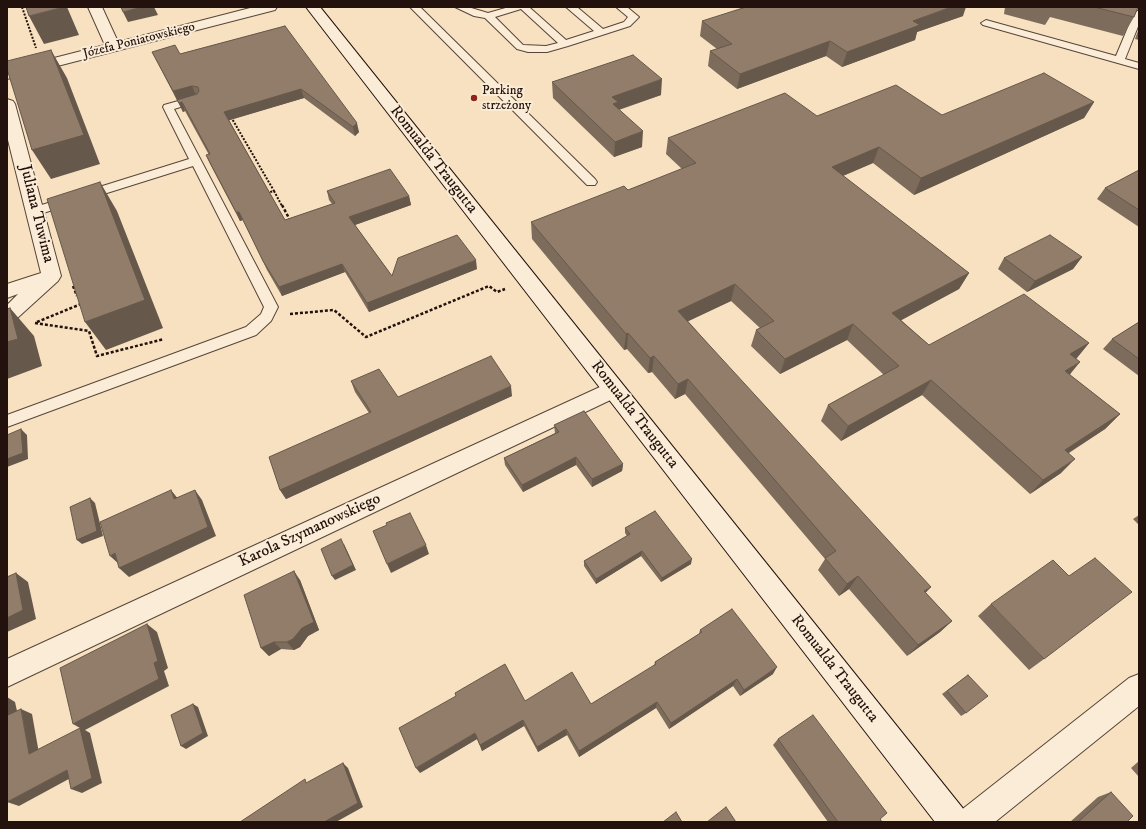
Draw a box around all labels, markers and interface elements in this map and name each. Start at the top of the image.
street label: Józefa Poniatowskiego [81,20,197,62]
place label: Parking strzeżony [482,83,531,114]
marker: Parking strzeżony [469,93,479,103]
street label: Romualda Traugutta [385,102,481,218]
street label: Juliana Tuwima [15,163,57,265]
street label: Romualda Traugutta [586,357,682,473]
street label: Karola Szymanowskiego [236,490,384,572]
street label: Romualda Traugutta [786,611,882,727]

